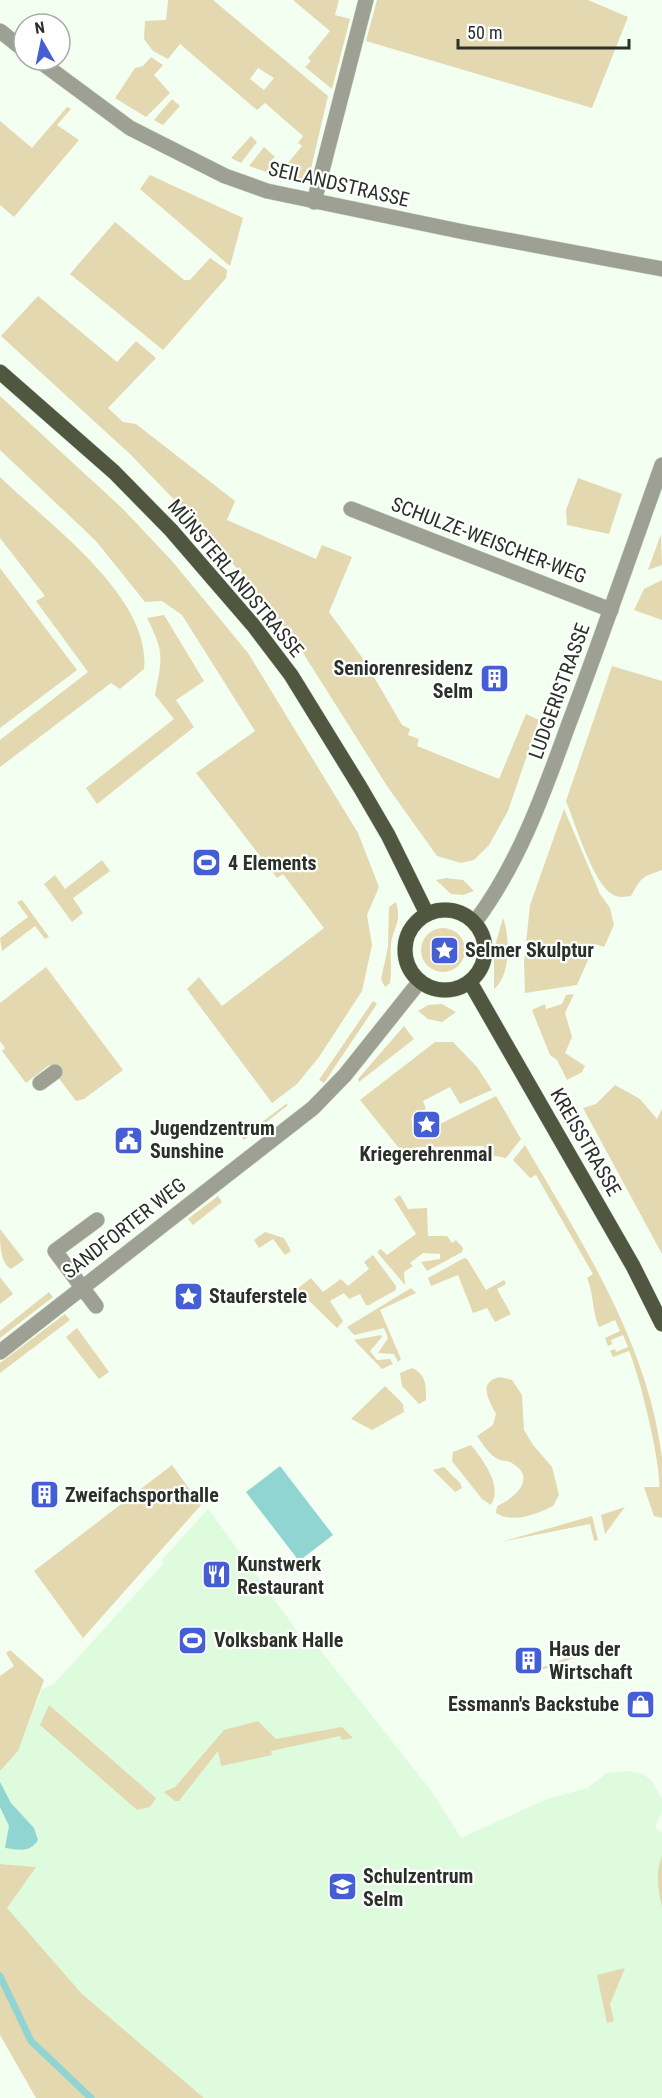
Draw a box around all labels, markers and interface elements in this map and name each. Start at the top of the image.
north arrow [12,12,72,72]
scale bar [458,12,629,50]
text: N [33,18,46,38]
text: 50 m [467,22,502,43]
street label: SEILANDSTRASSE [266,156,412,212]
street label: SCHULZE-WEISCHER-WEG [388,492,590,588]
street label: MÜNSTERLANDSTRASSE [163,494,309,662]
street label: LUDGERISTRASSE [523,620,595,762]
place label: Seniorenresidenz Selm [333,656,473,703]
building icon: Seniorenresidenz Selm [478,663,510,695]
sports icon: 4 Elements [191,847,223,879]
place label: 4 Elements [228,851,317,875]
place icon: Selmer Skulptur [428,934,460,966]
place label: Selmer Skulptur [465,938,594,962]
street label: KREISSTRASSE [545,1084,627,1200]
place icon: Kriegerehrenmal [410,1108,442,1140]
place label: Jugendzentrum Sunshine [150,1116,275,1163]
public building icon: Jugendzentrum Sunshine [113,1124,145,1156]
place label: Kriegerehrenmal [360,1142,492,1166]
street label: SANDFORTER WEG [58,1172,190,1284]
place icon: Stauferstele [172,1280,204,1312]
place label: Stauferstele [209,1284,307,1308]
building icon: Zweifachsporthalle [28,1479,60,1511]
place label: Zweifachsporthalle [65,1483,219,1507]
place label: Kunstwerk Restaurant [237,1552,324,1599]
restaurant icon: Kunstwerk Restaurant [200,1559,232,1591]
sports icon: Volksbank Halle [177,1624,209,1656]
place label: Volksbank Halle [214,1628,343,1652]
place label: Haus der Wirtschaft [549,1637,633,1684]
building icon: Haus der Wirtschaft [512,1645,544,1677]
shop icon: Essmann's Backstube [624,1688,656,1720]
place label: Essmann's Backstube [448,1692,619,1716]
place label: Schulzentrum Selm [363,1864,473,1911]
school or university icon: Schulzentrum Selm [326,1871,358,1903]

